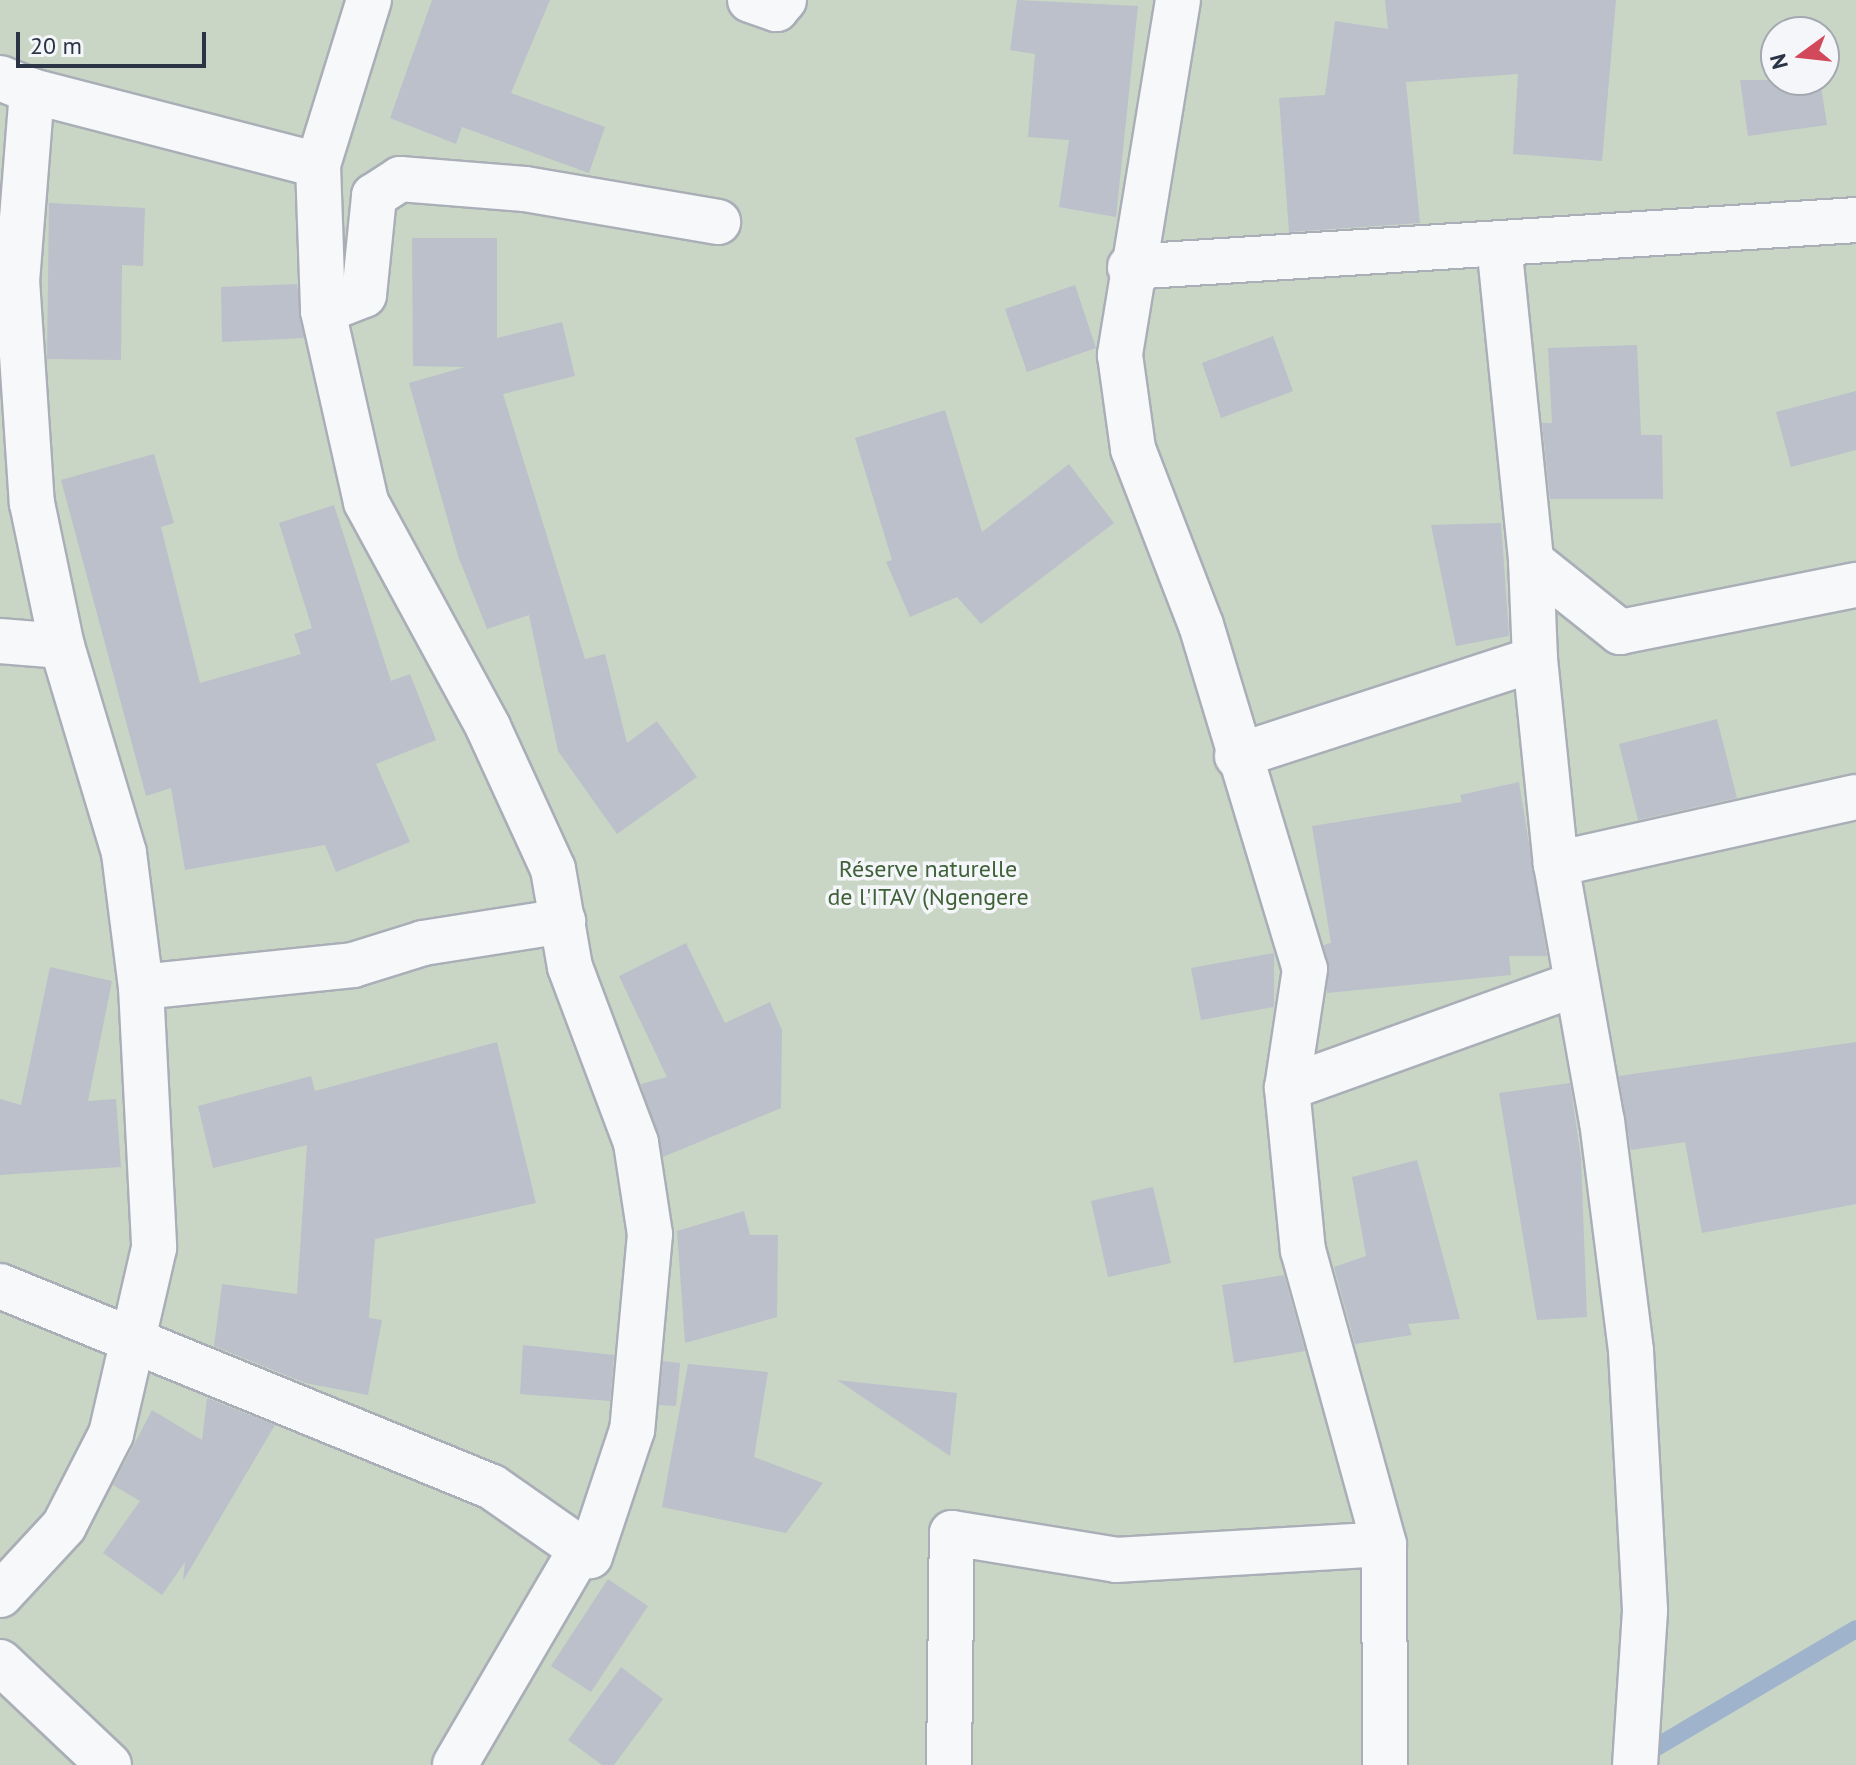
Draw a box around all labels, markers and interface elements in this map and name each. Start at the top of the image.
scale bar [20,16,210,66]
north arrow [1760,16,1840,96]
text: 20 m [30,30,82,61]
text: N [1763,51,1794,72]
park label: Réserve naturelle de l'ITAV (Ngengere [827,855,1029,911]

